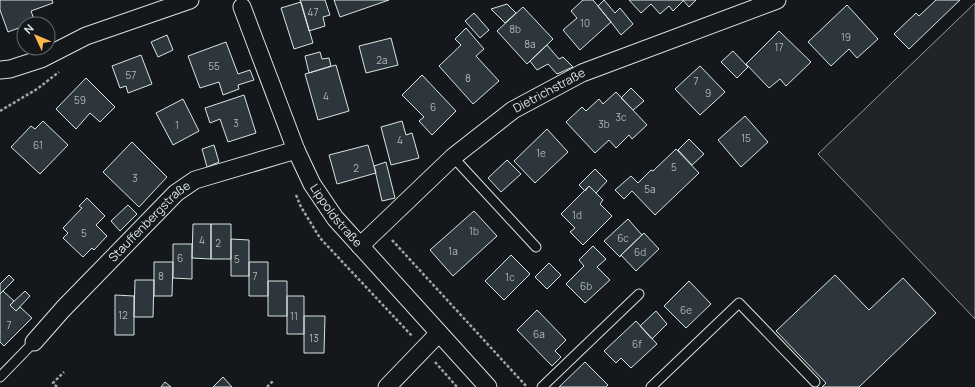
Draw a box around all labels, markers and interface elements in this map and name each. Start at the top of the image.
house number: 47 [308,5,318,19]
north arrow [16,16,56,56]
house number: 10 [580,16,590,30]
text: N [20,21,37,37]
house number: 8b [509,22,521,36]
house number: 19 [841,30,851,44]
house number: 8a [524,37,536,51]
house number: 17 [775,40,783,54]
house number: 2a [376,53,388,67]
house number: 55 [208,59,220,73]
street label: Dietrichstraße [510,64,588,116]
house number: 57 [126,68,136,82]
house number: 8 [465,71,471,85]
house number: 7 [693,74,699,88]
house number: 9 [705,86,711,100]
house number: 4 [323,89,329,103]
house number: 59 [74,93,86,107]
house number: 6 [430,100,436,114]
house number: 3c [615,110,627,124]
house number: 3 [233,116,239,130]
house number: 3b [598,117,610,131]
house number: 1 [175,118,179,132]
house number: 15 [741,131,751,145]
house number: 4 [397,133,403,147]
house number: 61 [33,138,43,152]
house number: 1e [536,146,546,160]
house number: 5 [671,160,677,174]
house number: 2 [353,161,359,175]
house number: 3 [132,171,138,185]
street label: Stauffenbergstraße [104,177,193,266]
street label: Lippoldstraße [306,180,366,251]
house number: 5a [644,182,656,196]
house number: 1d [572,208,582,222]
house number: 1b [469,224,479,238]
house number: 5 [81,226,87,240]
house number: 6c [617,231,629,245]
house number: 4 [199,233,205,247]
house number: 2 [215,236,221,250]
house number: 1a [448,244,458,258]
house number: 6d [634,245,646,259]
house number: 6 [177,251,183,265]
house number: 5 [234,252,240,266]
house number: 8 [158,269,164,283]
house number: 7 [252,269,258,283]
house number: 1c [505,270,515,284]
house number: 6b [580,279,592,293]
house number: 6e [680,303,692,317]
house number: 12 [118,308,128,322]
house number: 11 [290,309,298,323]
house number: 7 [6,318,12,332]
house number: 6a [533,327,545,341]
house number: 13 [309,331,319,345]
house number: 6f [632,337,642,351]

